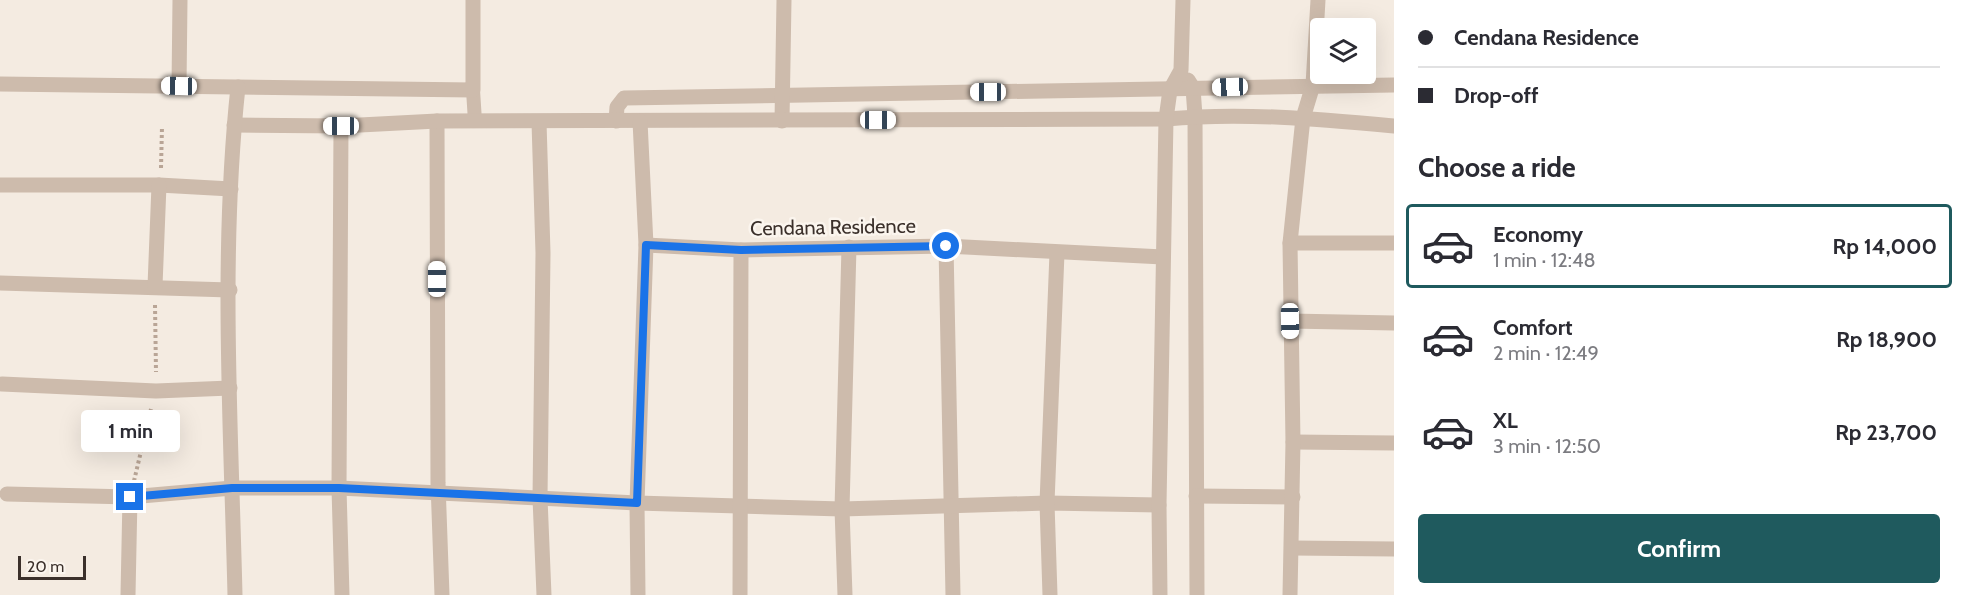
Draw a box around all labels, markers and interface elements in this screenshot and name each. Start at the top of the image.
map controls [1310,18,1376,84]
button: layers [1310,18,1376,84]
text: Cendana Residence [1454,24,1639,51]
car [161,77,197,95]
car [1212,77,1248,97]
text: Drop-off [1454,82,1538,109]
car [970,83,1006,101]
car [860,111,896,129]
car [323,117,359,135]
text: Choose a ride [1418,151,1576,184]
street label: Cendana Residence [750,214,916,240]
icon: car [1421,219,1475,273]
text: Economy [1493,221,1583,248]
route start [932,232,959,259]
text: Rp 14,000 [1833,233,1937,260]
text: 1 min · 12:48 [1493,248,1596,272]
car [428,261,446,297]
car [1281,303,1299,339]
icon: car [1421,312,1475,366]
text: Comfort [1493,314,1572,341]
text: Rp 18,900 [1836,326,1937,353]
text: 2 min · 12:49 [1493,341,1599,365]
icon: car [1421,405,1475,459]
text: XL [1493,407,1518,434]
callout: 1 min [80,410,180,452]
text: 1 min [108,419,153,443]
text: Rp 23,700 [1835,419,1937,446]
text: 3 min · 12:50 [1493,434,1601,458]
route end [116,483,143,510]
button: Confirm [1418,514,1940,583]
scale bar [18,553,86,580]
text: 20 m [27,557,64,576]

